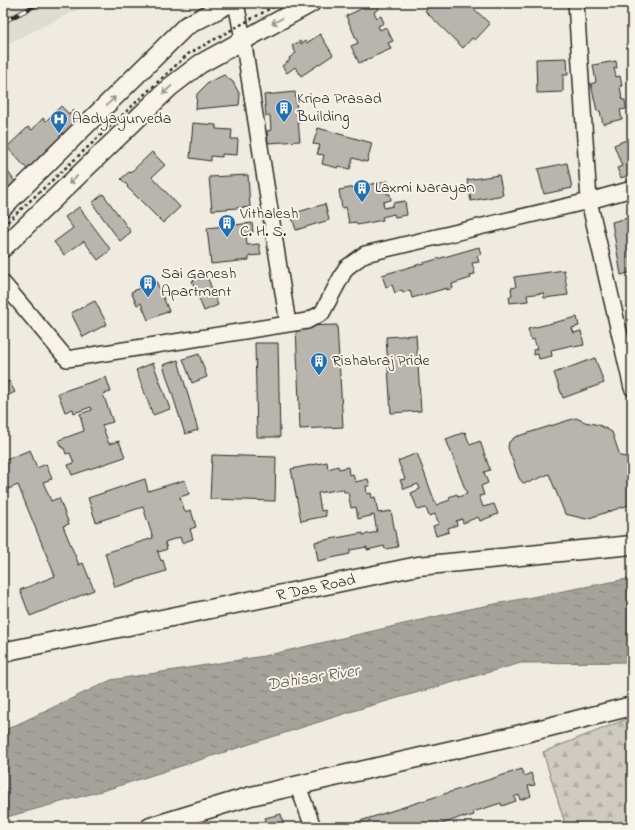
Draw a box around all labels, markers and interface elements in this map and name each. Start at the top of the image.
one-way arrow [271,18,283,26]
one-way arrow [162,86,172,95]
place label: Kripa Prasad Building [296,87,382,129]
one-way arrow [106,96,116,106]
building icon: Kripa Prasad Building [274,98,294,123]
place label: Aadyayurveda [72,107,171,131]
hospital icon: Aadyayurveda [49,109,69,134]
one-way arrow [68,176,78,185]
place label: Laxmi Narayan [375,176,475,200]
building icon: Laxmi Narayan [352,178,372,203]
place label: Vithalesh C. H. S. [239,202,298,244]
building icon: Vithalesh C. H. S. [217,213,237,238]
place label: Sai Ganesh Apartment [161,262,236,304]
building icon: Sai Ganesh Apartment [138,273,158,298]
place label: Rishabraj Pride [332,349,430,373]
building icon: Rishabraj Pride [309,351,329,376]
street label: R Das Road [274,568,358,608]
water label: Dahisar River [265,658,363,698]

